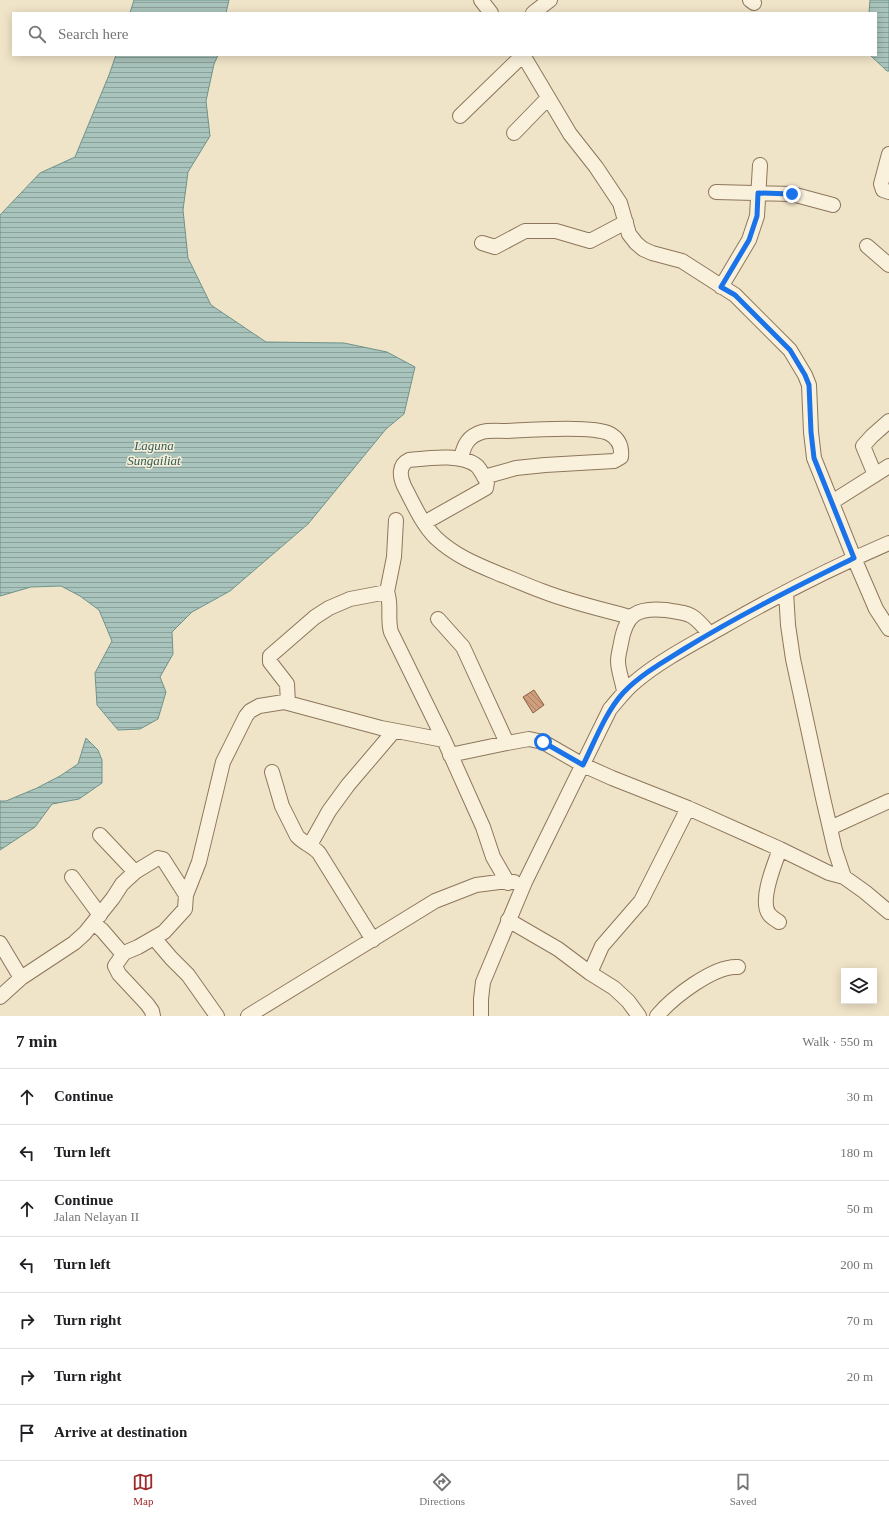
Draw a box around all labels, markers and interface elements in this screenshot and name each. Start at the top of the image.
search box [12,12,877,56]
icon: search [26,23,48,45]
text: Search here [58,26,128,42]
route end [783,185,801,203]
water label: Laguna Sungailiat [127,438,181,468]
route start [534,733,552,751]
map controls [841,968,877,1004]
button: layers [841,968,877,1004]
text: 7 min [16,1032,57,1051]
text: Walk · 550 m [802,1034,873,1049]
icon: ahead [16,1086,38,1108]
text: Continue [54,1088,113,1104]
text: 30 m [847,1089,873,1104]
icon: left [16,1142,38,1164]
text: Turn left [54,1144,111,1160]
text: 180 m [840,1145,873,1160]
text: Continue [54,1192,113,1208]
icon: ahead [16,1198,38,1220]
text: 50 m [847,1201,873,1216]
text: Jalan Nelayan II [54,1209,139,1224]
icon: left [16,1254,38,1276]
text: Turn left [54,1256,111,1272]
text: 200 m [840,1257,873,1272]
icon: right [16,1310,38,1332]
text: Turn right [54,1312,121,1328]
text: 70 m [847,1313,873,1328]
icon: right [16,1366,38,1388]
text: Turn right [54,1368,121,1384]
text: 20 m [847,1369,873,1384]
icon: arrive [16,1422,38,1444]
text: Arrive at destination [54,1424,187,1440]
tab: Map [132,1471,154,1507]
tab: Directions [419,1471,465,1507]
tab: Saved [730,1471,757,1507]

